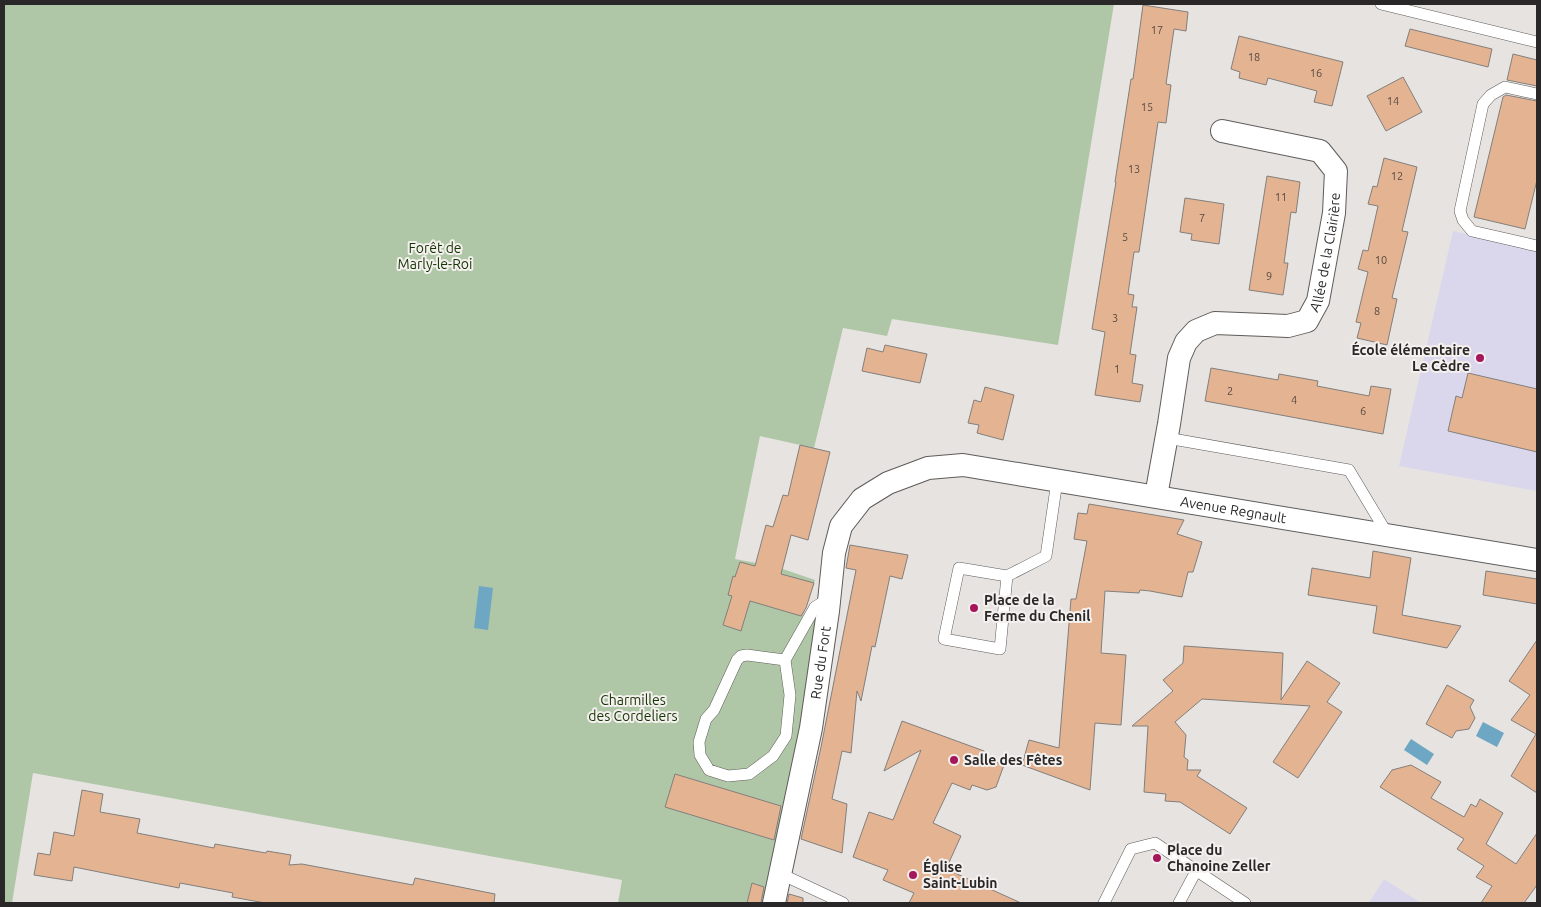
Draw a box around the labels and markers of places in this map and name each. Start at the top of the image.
place label: École élémentaire Le Cèdre [1351,341,1470,374]
marker: École élémentaire Le Cèdre [1474,352,1486,364]
place label: Place de la Ferme du Chenil [984,592,1090,624]
marker: Place de la Ferme du Chenil [968,602,980,614]
place label: Salle des Fêtes [964,752,1063,768]
marker: Salle des Fêtes [948,754,960,766]
place label: Place du Chanoine Zeller [1167,842,1271,874]
marker: Place du Chanoine Zeller [1151,852,1163,864]
place label: Église Saint-Lubin [923,858,998,891]
marker: Église Saint-Lubin [907,869,919,881]

